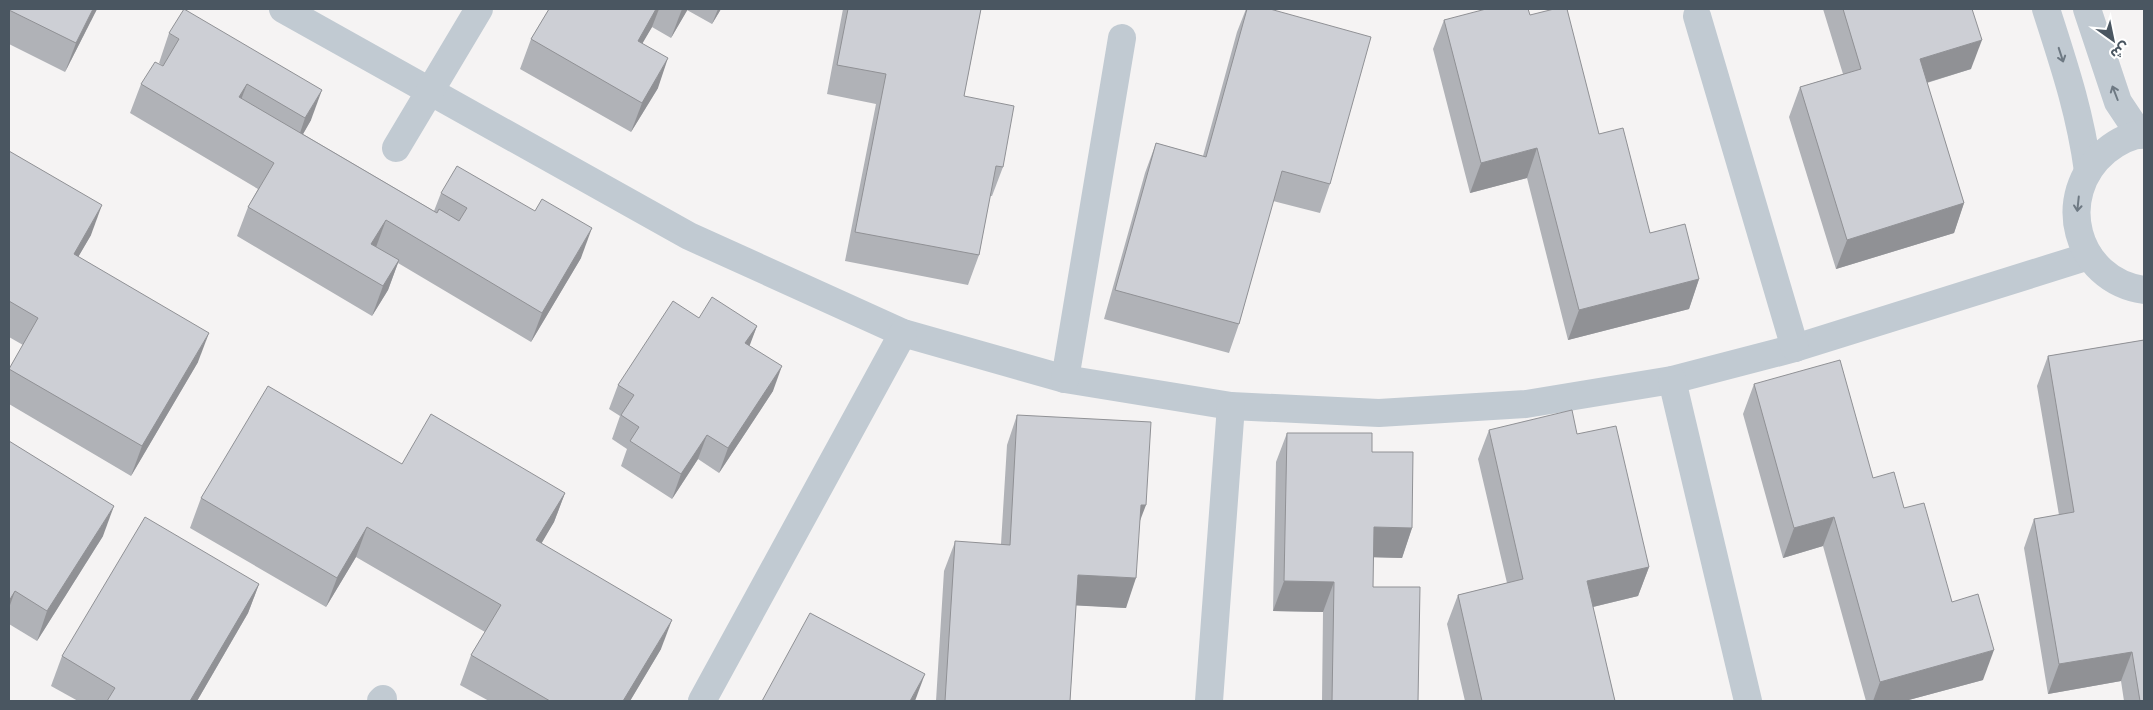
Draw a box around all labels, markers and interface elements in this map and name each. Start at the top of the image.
north arrow [2088,15,2138,65]
text: ش [2107,37,2134,65]
one-way arrow [2057,47,2066,62]
one-way arrow [2110,86,2119,101]
one-way arrow [2073,196,2083,212]

